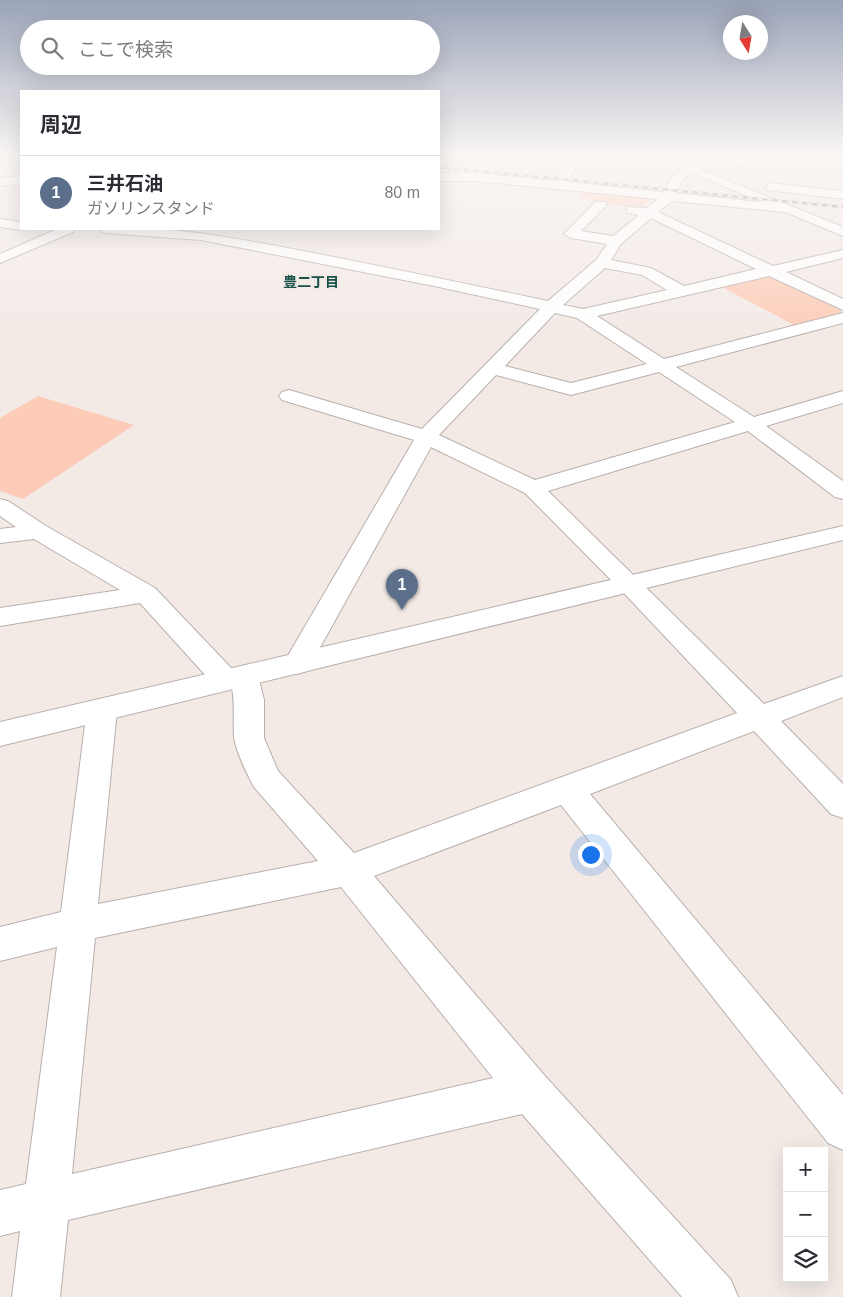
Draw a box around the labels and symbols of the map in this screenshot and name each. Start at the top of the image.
north arrow [723,15,768,60]
district label: 豊二丁目 [283,274,339,290]
pin: 1 [386,569,418,610]
your location [578,842,604,868]

